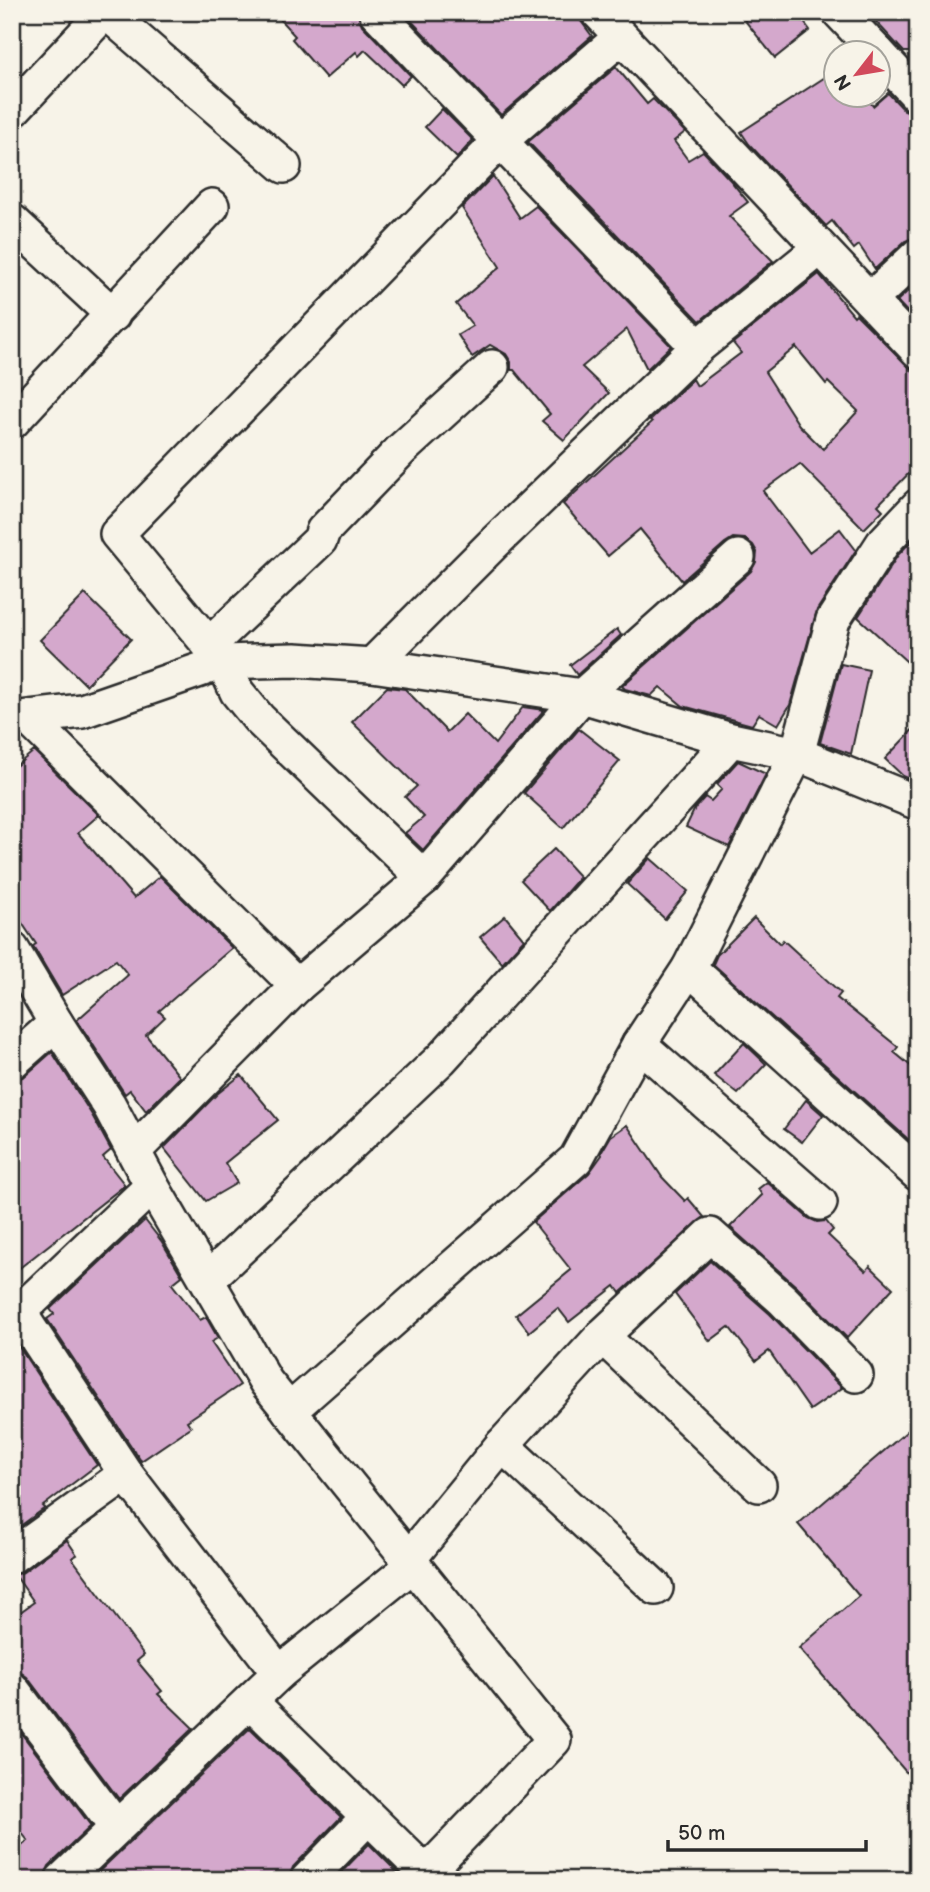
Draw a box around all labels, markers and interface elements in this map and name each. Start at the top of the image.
north arrow [822,38,892,108]
text: N [830,70,857,94]
scale bar [668,1808,865,1852]
text: 50 m [678,1821,725,1846]

